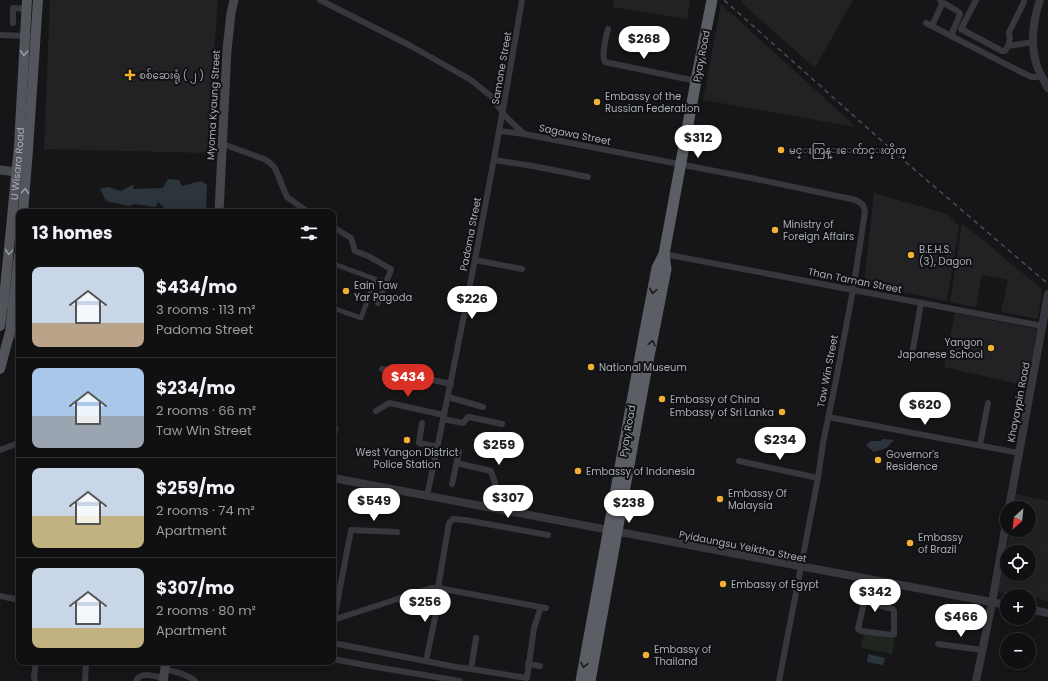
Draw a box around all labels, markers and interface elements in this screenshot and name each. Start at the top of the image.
pin: $268 [620,26,668,60]
text: $268 [628,29,660,48]
street label: Pyay Road [689,29,714,83]
street label: Samone Street [488,30,515,106]
street label: Myoma Kyaung Street [203,49,224,160]
one-way arrow [19,50,28,56]
place label: စစ်ဆေးရုံ ( ၂ ) [139,68,204,84]
marker: စစ်ဆေးရုံ ( ၂ ) [124,69,136,81]
place label: Embassy of the Russian Federation [605,89,700,116]
marker: Embassy of the Russian Federation [592,97,602,107]
street label: Sagawa Street [538,120,613,149]
pin: $312 [674,125,722,159]
street label: U Wisara Road [7,127,28,201]
text: $312 [684,128,712,147]
place label: မင္းကြန္းေက်ာင္းတိုက္ [789,143,907,159]
marker: မင္းကြန္းေက်ာင္းတိုက္ [776,145,786,155]
one-way arrow [20,188,29,195]
street label: Padoma Street [456,196,485,272]
place label: Ministry of Foreign Affairs [783,217,854,244]
text: 13 homes [32,221,113,245]
icon: filters [298,222,320,244]
marker: Ministry of Foreign Affairs [770,225,780,235]
place label: B.E.H.S. (3), Dagon [919,242,972,269]
one-way arrow [4,249,13,255]
marker: B.E.H.S. (3), Dagon [906,250,916,260]
street label: Than Taman Street [807,264,903,297]
text: $434/mo [156,275,237,299]
place label: Eain Taw Yar Pagoda [354,278,412,305]
icon: home [64,283,112,331]
marker: Eain Taw Yar Pagoda [341,286,351,296]
pin: $226 [448,286,496,320]
one-way arrow [649,288,657,294]
text: $226 [456,289,488,308]
text: 3 rooms · 113 m² [156,300,256,319]
text: Padoma Street [156,320,253,339]
street label: Taw Win Street [813,333,842,409]
place label: Yangon Japanese School [897,335,983,362]
one-way arrow [647,339,655,346]
marker: Yangon Japanese School [986,343,996,353]
place label: National Museum [599,360,687,375]
street label: Khayaypin Road [1003,361,1034,444]
marker: National Museum [586,362,596,372]
pin: $434 [384,364,432,398]
text: $434 [391,367,425,386]
text: $234/mo [156,376,235,400]
icon: home [64,384,112,432]
place label: Embassy of China [670,392,760,407]
pin: $620 [901,392,949,426]
marker: Embassy of China [657,394,667,404]
text: $620 [909,395,941,414]
text: 2 rooms · 66 m² [156,401,256,420]
street label: Pyay Road [616,404,639,458]
place label: Embassy of Sri Lanka [670,405,774,420]
marker: Embassy of Sri Lanka [777,407,787,417]
text: Taw Win Street [156,421,252,440]
pin: $234 [756,427,804,461]
text: $234 [764,430,796,449]
pin: $259 [475,432,523,466]
marker: West Yangon District Police Station [402,435,412,445]
text: $259 [483,435,515,454]
place label: West Yangon District Police Station [355,445,459,472]
place label: Governor's Residence [886,447,939,474]
marker: Governor's Residence [873,455,883,465]
place label: Embassy of Indonesia [586,464,695,479]
marker: Embassy of Indonesia [573,466,583,476]
text: $259/mo [156,476,235,500]
icon: home [64,484,112,532]
pin: $307 [484,485,532,519]
place label: Embassy Of Malaysia [728,486,787,513]
pin: $549 [350,488,398,522]
text: $307 [492,488,524,507]
pin: $238 [605,490,653,524]
text: $549 [357,491,391,510]
text: $238 [613,493,645,512]
marker: Embassy Of Malaysia [715,494,725,504]
text: 2 rooms · 74 m² [156,501,255,520]
north arrow [1000,501,1036,537]
map controls [1000,501,1036,669]
text: Apartment [156,521,226,540]
street label: Pyidaungsu Yeiktha Street [678,527,808,566]
place label: Embassy of Brazil [918,530,963,557]
marker: Embassy of Brazil [905,538,915,548]
button: locate [1000,545,1036,581]
text: $307/mo [156,576,234,600]
place label: Embassy of Egypt [731,577,819,592]
marker: Embassy of Egypt [718,579,728,589]
pin: $342 [851,579,899,613]
text: $342 [859,582,891,601]
icon: home [64,584,112,632]
pin: $256 [401,589,449,623]
button: + [1000,589,1036,625]
text: $256 [409,592,441,611]
text: 2 rooms · 80 m² [156,601,256,620]
pin: $466 [937,604,985,638]
text: $466 [944,607,978,626]
text: Apartment [156,621,226,640]
button: − [1000,633,1036,669]
place label: Embassy of Thailand [654,642,711,669]
marker: Embassy of Thailand [641,650,651,660]
one-way arrow [581,662,589,669]

